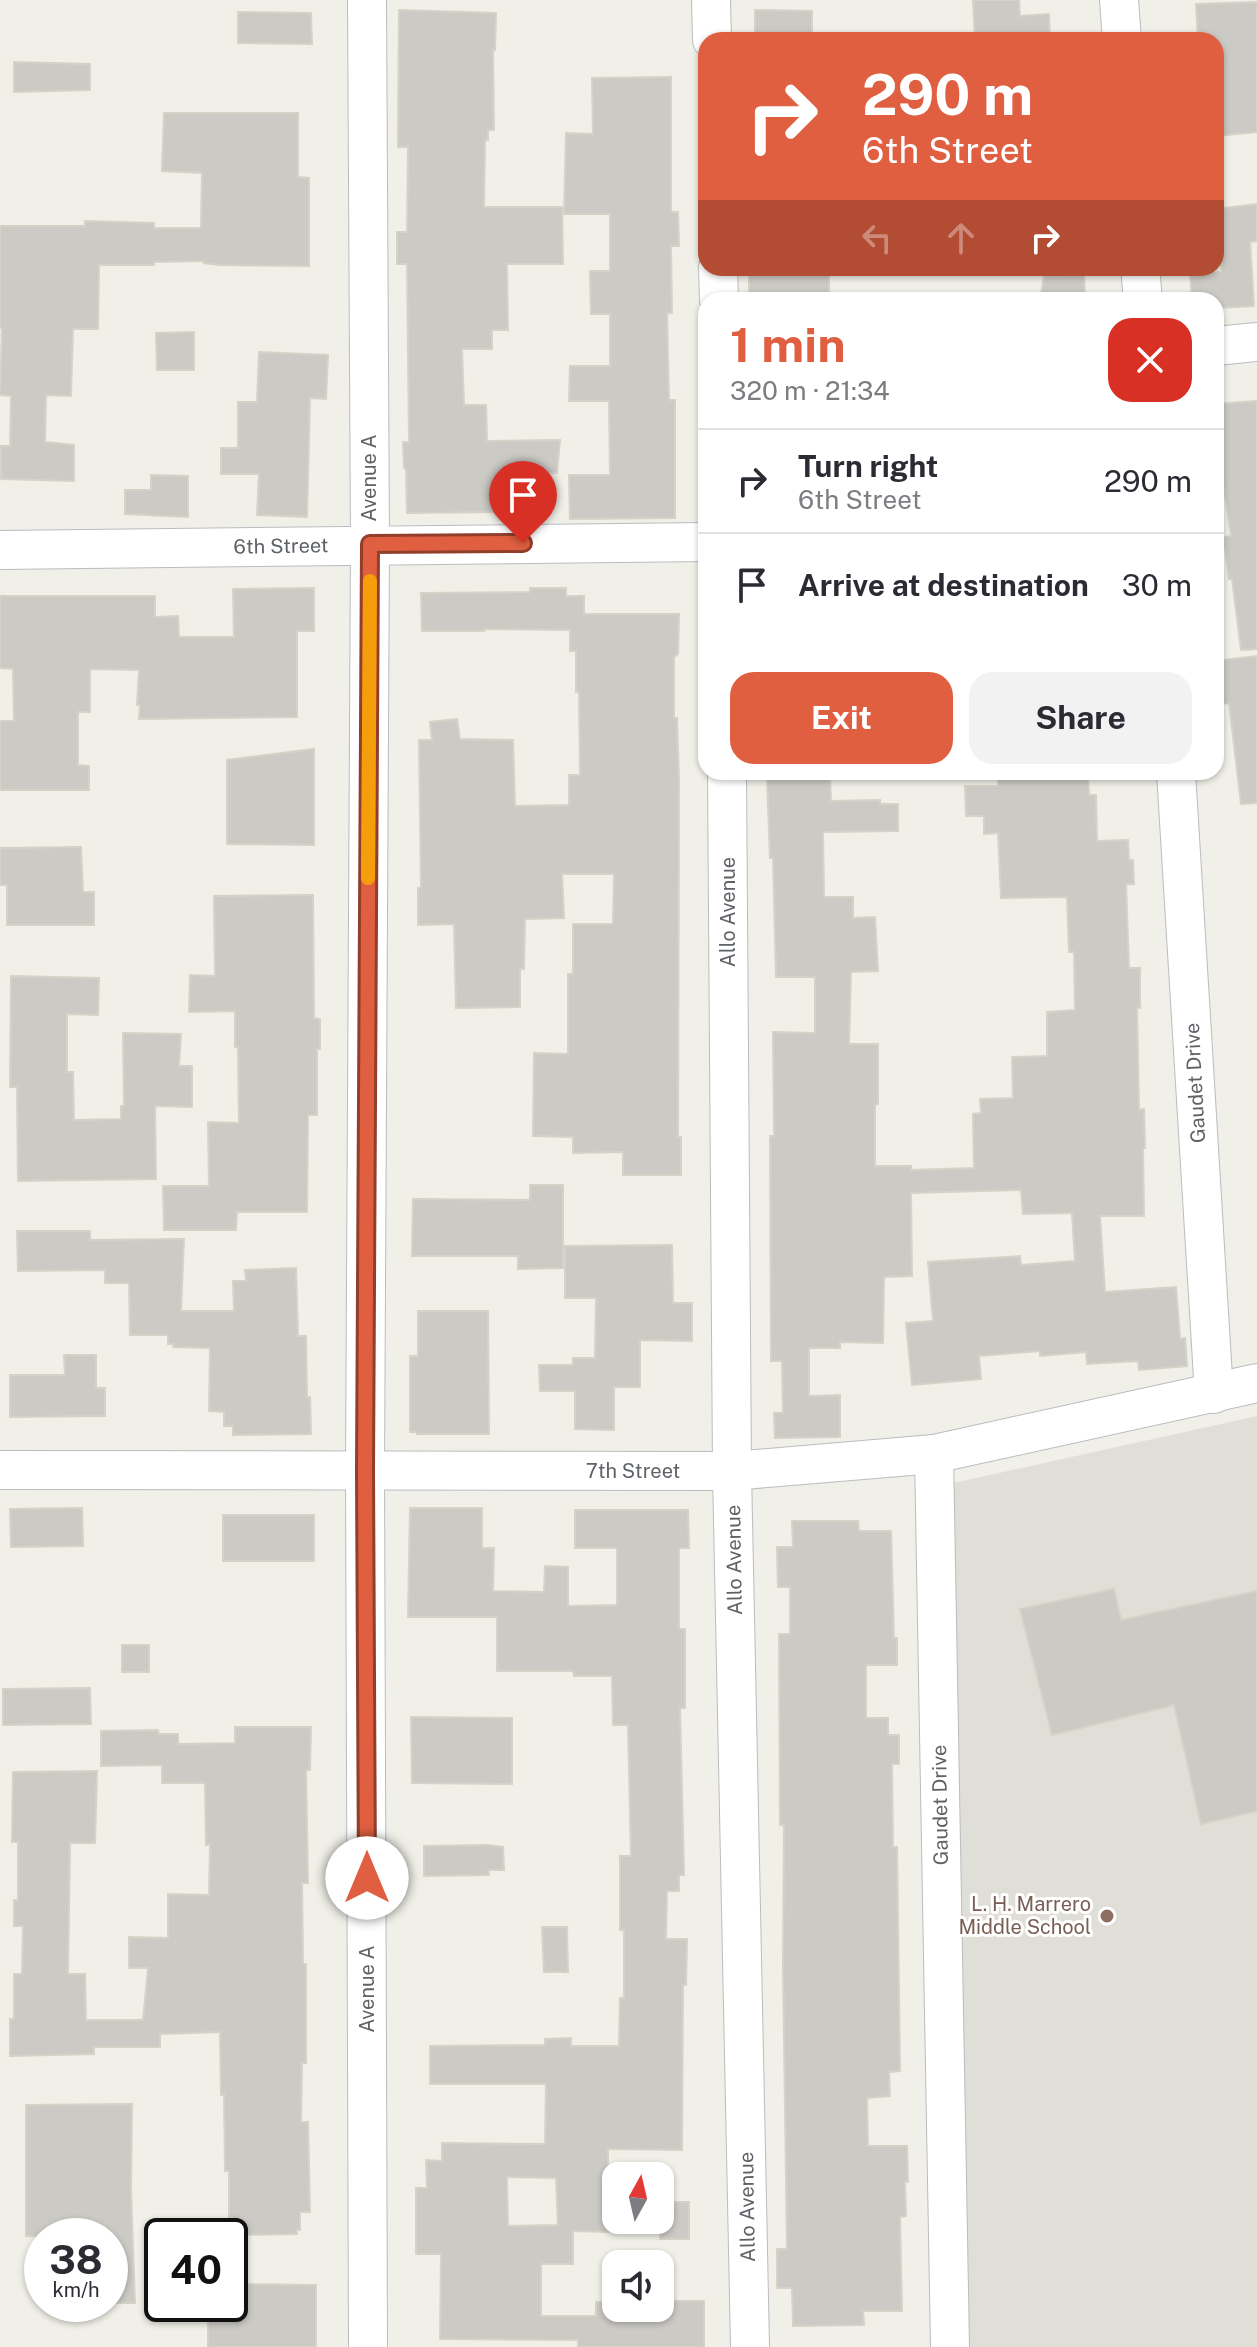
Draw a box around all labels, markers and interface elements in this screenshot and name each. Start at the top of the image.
text: 290 m [862,62,1033,128]
icon: right [730,64,834,168]
text: 6th Street [862,129,1033,171]
icon: left [855,216,899,260]
icon: ahead [939,216,983,260]
icon: right [1023,216,1067,260]
text: 1 min [730,316,846,373]
button: close [1108,318,1192,402]
text: 320 m · 21:34 [730,375,890,406]
street label: Avenue A [357,434,381,522]
text: Turn right [798,448,938,484]
icon: right [730,459,774,503]
pin [489,461,557,543]
text: 290 m [1104,463,1192,499]
icon: arrive [501,473,545,517]
text: 6th Street [798,484,922,515]
street label: 6th Street [233,533,329,559]
icon: arrive [730,563,774,607]
text: Arrive at destination [798,567,1089,603]
text: 30 m [1122,567,1192,603]
button: Exit [730,672,953,764]
button: Share [969,672,1192,764]
street label: Allo Avenue [716,857,740,967]
street label: Gaudet Drive [1180,1022,1210,1144]
street label: 7th Street [586,1459,680,1483]
street label: Allo Avenue [721,1505,747,1615]
street label: Gaudet Drive [927,1744,953,1866]
position arrow [325,1836,409,1920]
place label: L. H. Marrero Middle School [958,1892,1091,1939]
marker: L. H. Marrero Middle School [1098,1907,1116,1925]
street label: Avenue A [355,1945,379,2033]
street label: Allo Avenue [734,2152,760,2262]
north arrow [602,2162,674,2234]
map controls [602,2162,674,2322]
speed limit sign: 40 [144,2218,248,2322]
text: 38 [49,2236,103,2283]
button: sound [602,2250,674,2322]
text: km/h [52,2278,100,2302]

